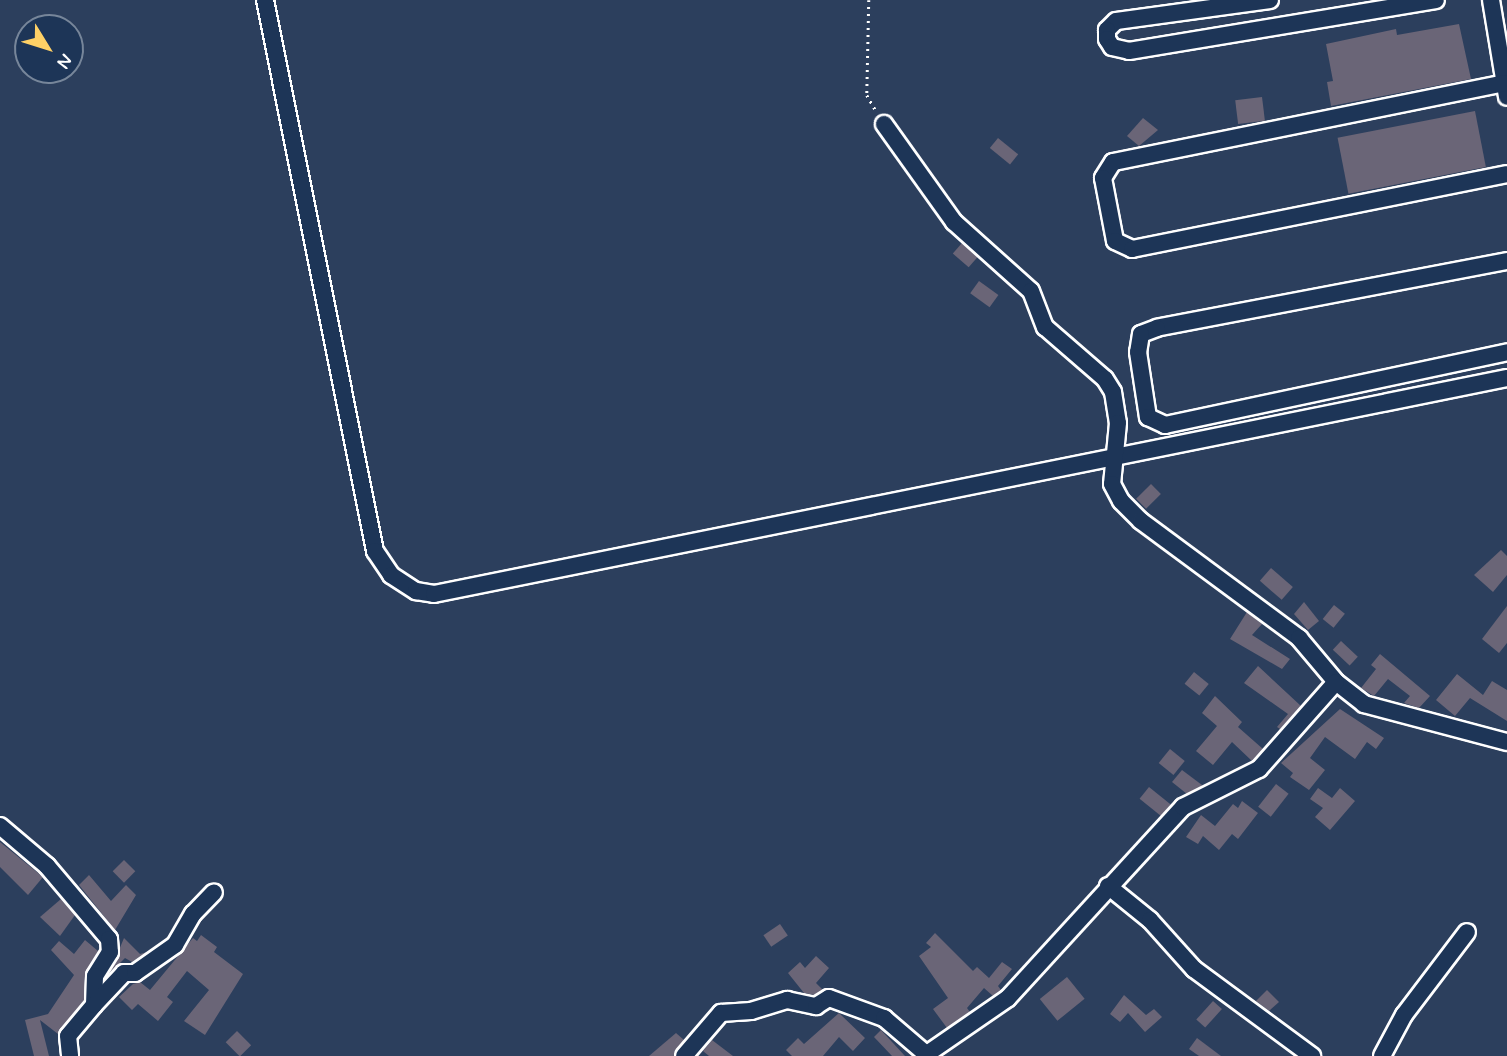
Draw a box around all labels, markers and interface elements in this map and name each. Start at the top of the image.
north arrow [14,14,84,84]
text: N [51,48,78,74]

